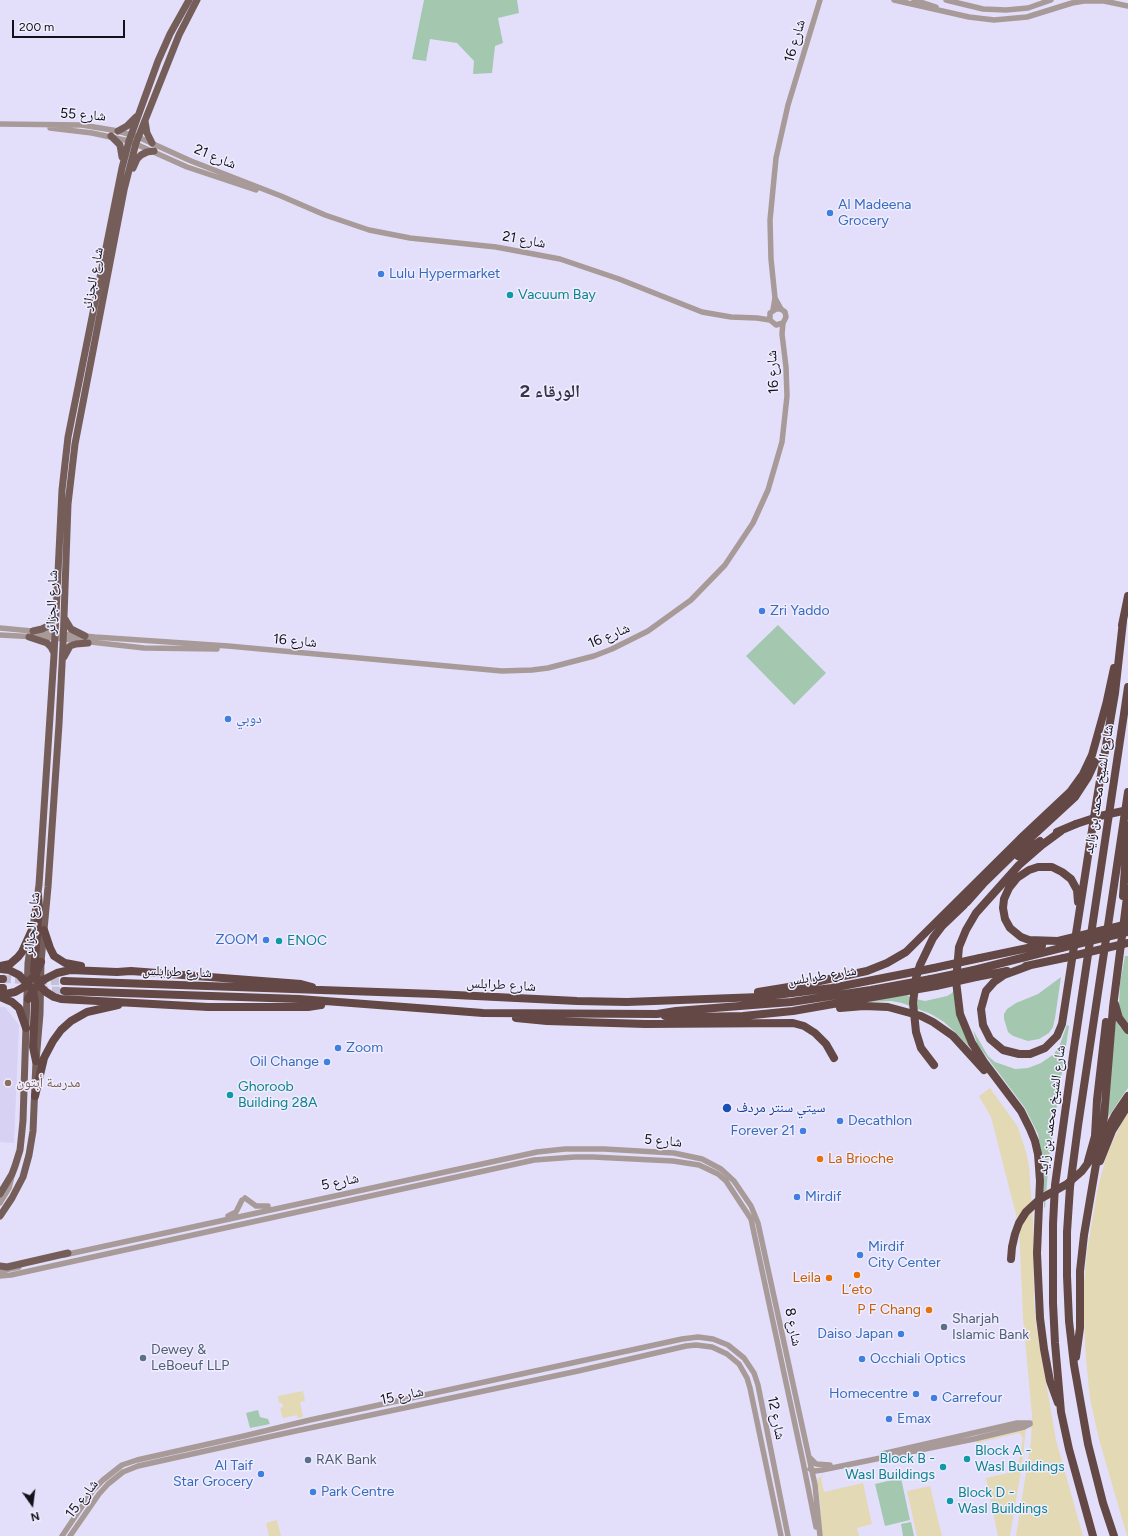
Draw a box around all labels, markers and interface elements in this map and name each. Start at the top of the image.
scale bar [14,12,127,38]
street label: شارع 16 [781,18,809,64]
text: 200 m [19,20,54,34]
street label: شارع 55 [59,105,107,125]
street label: شارع 21 [192,141,238,173]
place label: Al Madeena Grocery [838,197,911,230]
marker: Al Madeena Grocery [825,208,835,218]
street label: شارع 21 [501,228,547,252]
street label: شارع الجزائر [79,246,107,312]
place label: Lulu Hypermarket [389,266,500,282]
marker: Lulu Hypermarket [376,269,386,279]
place label: Vacuum Bay [518,287,596,303]
marker: Vacuum Bay [505,290,515,300]
street label: شارع 16 [763,350,783,394]
district label: الورقاء 2 [520,381,580,403]
street label: شارع الجزائر [42,570,62,634]
place label: Zri Yaddo [770,603,830,619]
marker: Zri Yaddo [757,606,767,616]
street label: شارع 16 [586,620,632,652]
street label: شارع 16 [272,631,318,651]
place label: دوبي [236,711,262,727]
marker: دوبي [223,714,233,724]
street label: شارع الشيخ محمد بن زايد [1080,723,1118,855]
street label: شارع الجزائر [20,891,44,957]
place label: ZOOM [215,932,258,948]
place label: ENOC [287,933,327,949]
marker: ZOOM [261,935,271,945]
marker: ENOC [274,936,284,946]
street label: شارع طرابلس [142,962,212,982]
street label: شارع طرابلس [786,962,858,990]
street label: شارع طرابلس [466,975,536,995]
place label: Zoom [346,1040,383,1056]
marker: Zoom [333,1043,343,1053]
street label: شارع الشيخ محمد بن زايد [1035,1044,1069,1176]
place label: Oil Change [250,1054,319,1070]
marker: Oil Change [322,1057,332,1067]
place label: مدرسة أبتون [16,1075,80,1091]
marker: مدرسة أبتون [3,1078,13,1088]
place label: Ghoroob Building 28A [238,1079,318,1112]
marker: Ghoroob Building 28A [225,1090,235,1100]
place label: سيتي سنتر مردف [736,1100,826,1116]
marker: سيتي سنتر مردف [721,1102,733,1114]
place label: Decathlon [848,1113,912,1129]
marker: Decathlon [835,1116,845,1126]
place label: Forever 21 [731,1123,795,1139]
marker: Forever 21 [798,1126,808,1136]
street label: شارع 5 [643,1131,683,1151]
place label: La Brioche [828,1151,894,1167]
marker: La Brioche [815,1154,825,1164]
street label: شارع 5 [320,1170,360,1194]
place label: Mirdif [805,1189,841,1205]
marker: Mirdif [792,1192,802,1202]
place label: Mirdif City Center [868,1239,941,1272]
marker: Mirdif City Center [855,1250,865,1260]
place label: Leila [793,1270,821,1286]
marker: L’eto [852,1270,862,1280]
marker: Leila [824,1273,834,1283]
place label: L’eto [842,1282,872,1298]
place label: P F Chang [857,1302,921,1318]
marker: P F Chang [924,1305,934,1315]
street label: شارع 8 [781,1306,805,1348]
place label: Sharjah Islamic Bank [952,1311,1029,1344]
marker: Sharjah Islamic Bank [939,1322,949,1332]
place label: Daiso Japan [817,1326,893,1342]
marker: Daiso Japan [896,1329,906,1339]
place label: Dewey & LeBoeuf LLP [151,1342,229,1374]
place label: Occhiali Optics [870,1351,966,1367]
marker: Dewey & LeBoeuf LLP [138,1353,148,1363]
marker: Occhiali Optics [857,1354,867,1364]
street label: شارع 15 [379,1383,425,1409]
place label: Homecentre [829,1386,908,1402]
marker: Homecentre [911,1389,921,1399]
place label: Carrefour [942,1390,1002,1406]
marker: Carrefour [929,1393,939,1403]
street label: شارع 12 [764,1395,788,1441]
place label: Emax [897,1411,931,1427]
marker: Emax [884,1414,894,1424]
place label: Block A - Wasl Buildings [975,1443,1065,1476]
place label: Block B - Wasl Buildings [845,1451,935,1484]
place label: RAK Bank [316,1452,377,1468]
marker: Block A - Wasl Buildings [962,1454,972,1464]
marker: RAK Bank [303,1455,313,1465]
place label: Al Taif Star Grocery [173,1458,253,1490]
marker: Block B - Wasl Buildings [938,1462,948,1472]
marker: Al Taif Star Grocery [256,1469,266,1479]
street label: شارع 15 [62,1476,102,1522]
north arrow [12,1484,52,1524]
place label: Park Centre [321,1484,394,1500]
place label: Block D - Wasl Buildings [958,1485,1048,1518]
marker: Park Centre [308,1487,318,1497]
marker: Block D - Wasl Buildings [945,1496,955,1506]
text: N [29,1509,41,1523]

